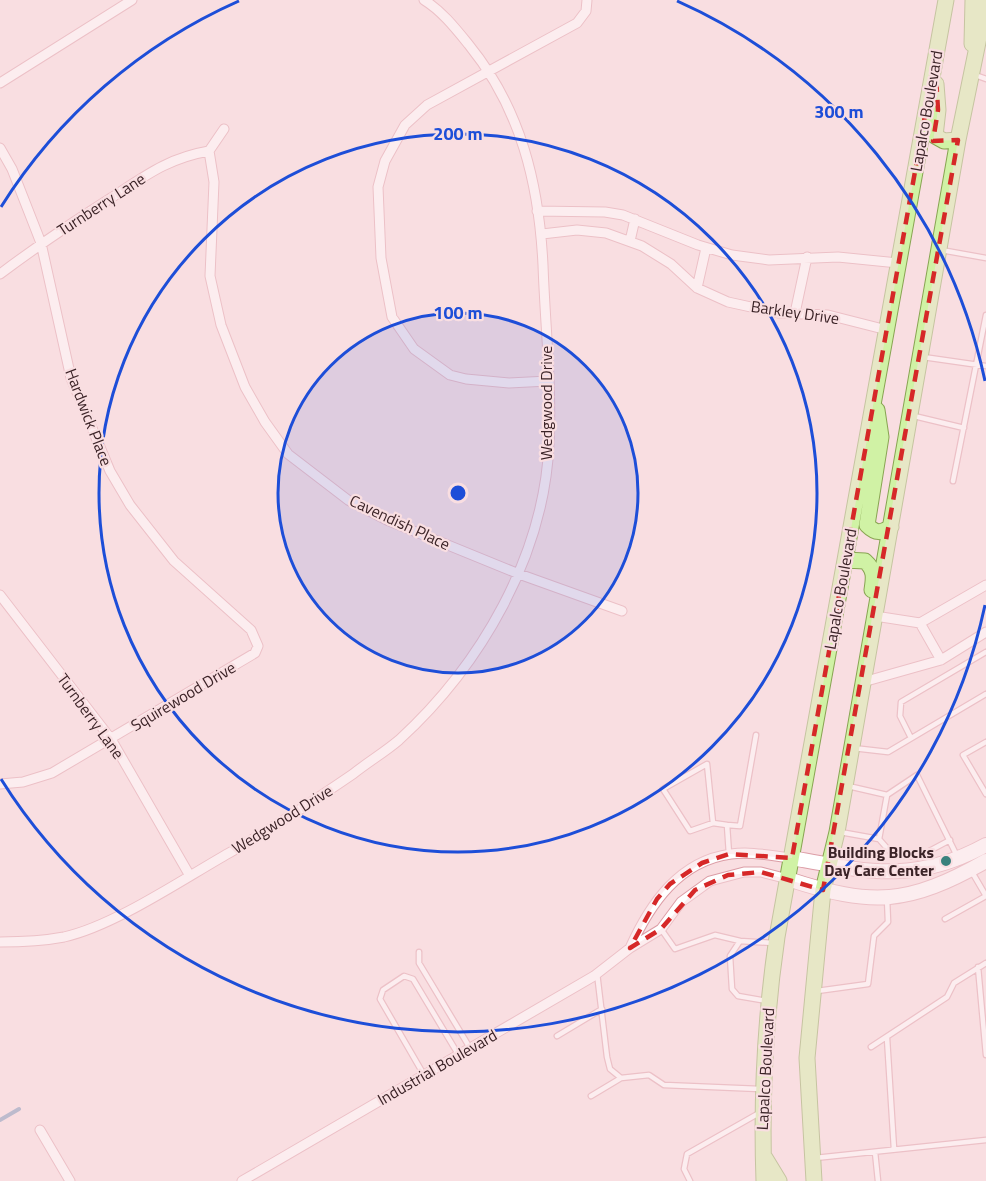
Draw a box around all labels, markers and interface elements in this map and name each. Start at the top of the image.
street label: Lapalco Boulevard [904,49,948,173]
text: 300 m [814,98,864,125]
text: 200 m [433,120,483,147]
street label: Turnberry Lane [52,166,150,242]
street label: Barkley Drive [749,294,841,330]
text: 100 m [433,299,483,326]
street label: Wedgwood Drive [534,346,558,460]
street label: Hardwick Place [59,365,119,469]
centre of rings [448,483,468,503]
street label: Cavendish Place [346,488,454,556]
street label: Lapalco Boulevard [818,527,862,651]
street label: Squirewood Drive [126,655,240,737]
street label: Turnberry Lane [52,668,130,764]
street label: Wedgwood Drive [227,778,337,860]
place label: Building Blocks Day Care Center [824,840,934,882]
marker: Building Blocks Day Care Center [939,854,953,868]
street label: Lapalco Boulevard [750,1007,780,1131]
street label: Industrial Boulevard [373,1023,501,1111]

